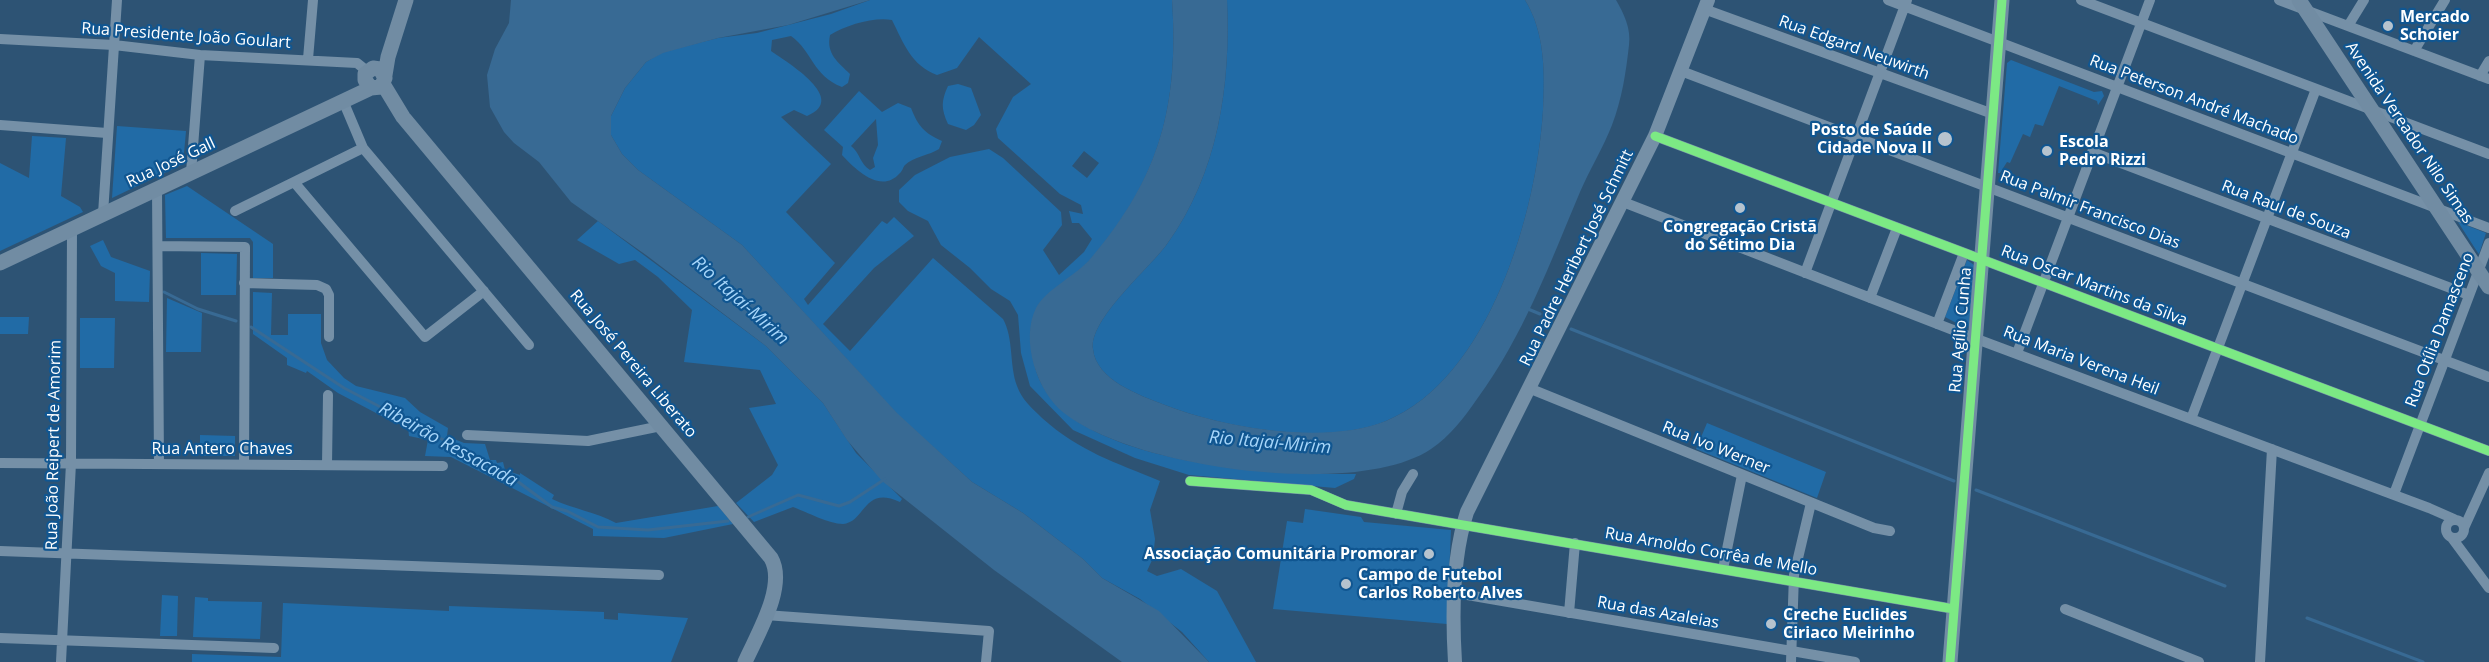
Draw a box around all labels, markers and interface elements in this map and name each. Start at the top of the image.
place label: Mercado Schoier [2400,7,2470,45]
street label: Rua Edgard Neuwirth [1776,12,1932,84]
street label: Rua Presidente João Goulart [81,19,291,53]
marker: Mercado Schoier [2381,19,2395,33]
street label: Avenida Vereador Nilo Simas [2341,39,2477,227]
street label: Rua Peterson André Machado [2087,51,2301,149]
place label: Posto de Saúde Cidade Nova II [1811,120,1932,158]
marker: Posto de Saúde Cidade Nova II [1936,130,1954,148]
place label: Escola Pedro Rizzi [2059,132,2146,170]
street label: Rua José Gall [123,134,219,192]
marker: Escola Pedro Rizzi [2040,144,2054,158]
street label: Rua Padre Heribert José Schmitt [1516,147,1638,369]
street label: Rua Palmir Francisco Dias [1997,167,2183,253]
street label: Rua Raul de Souza [2219,176,2353,244]
marker: Congregação Cristã do Sétimo Dia [1733,201,1747,215]
place label: Congregação Cristã do Sétimo Dia [1663,217,1817,255]
street label: Rua Oscar Martins da Silva [1998,242,2190,330]
street label: Rua Otília Damasceno [2402,250,2478,410]
water label: Rio Itajaí-Mirim [687,252,793,350]
street label: Rua Agílio Cunha [1946,266,1976,394]
street label: Rua José Pereira Liberato [566,286,700,442]
street label: Rua Maria Verena Heil [2000,322,2162,400]
street label: Rua João Reipert de Amorim [43,340,65,550]
water label: Ribeirão Ressacada [375,398,521,492]
street label: Rua Ivo Werner [1659,418,1773,478]
water label: Rio Itajaí-Mirim [1208,427,1332,459]
street label: Rua Antero Chaves [151,439,293,459]
street label: Rua Arnoldo Corrêa de Mello [1603,524,1819,580]
place label: Associação Comunitária Promorar [1144,544,1417,564]
marker: Associação Comunitária Promorar [1422,547,1436,561]
place label: Campo de Futebol Carlos Roberto Alves [1358,565,1523,603]
marker: Campo de Futebol Carlos Roberto Alves [1339,577,1353,591]
street label: Rua das Azaleias [1596,593,1720,633]
place label: Creche Euclides Ciriaco Meirinho [1783,605,1915,643]
marker: Creche Euclides Ciriaco Meirinho [1764,617,1778,631]

